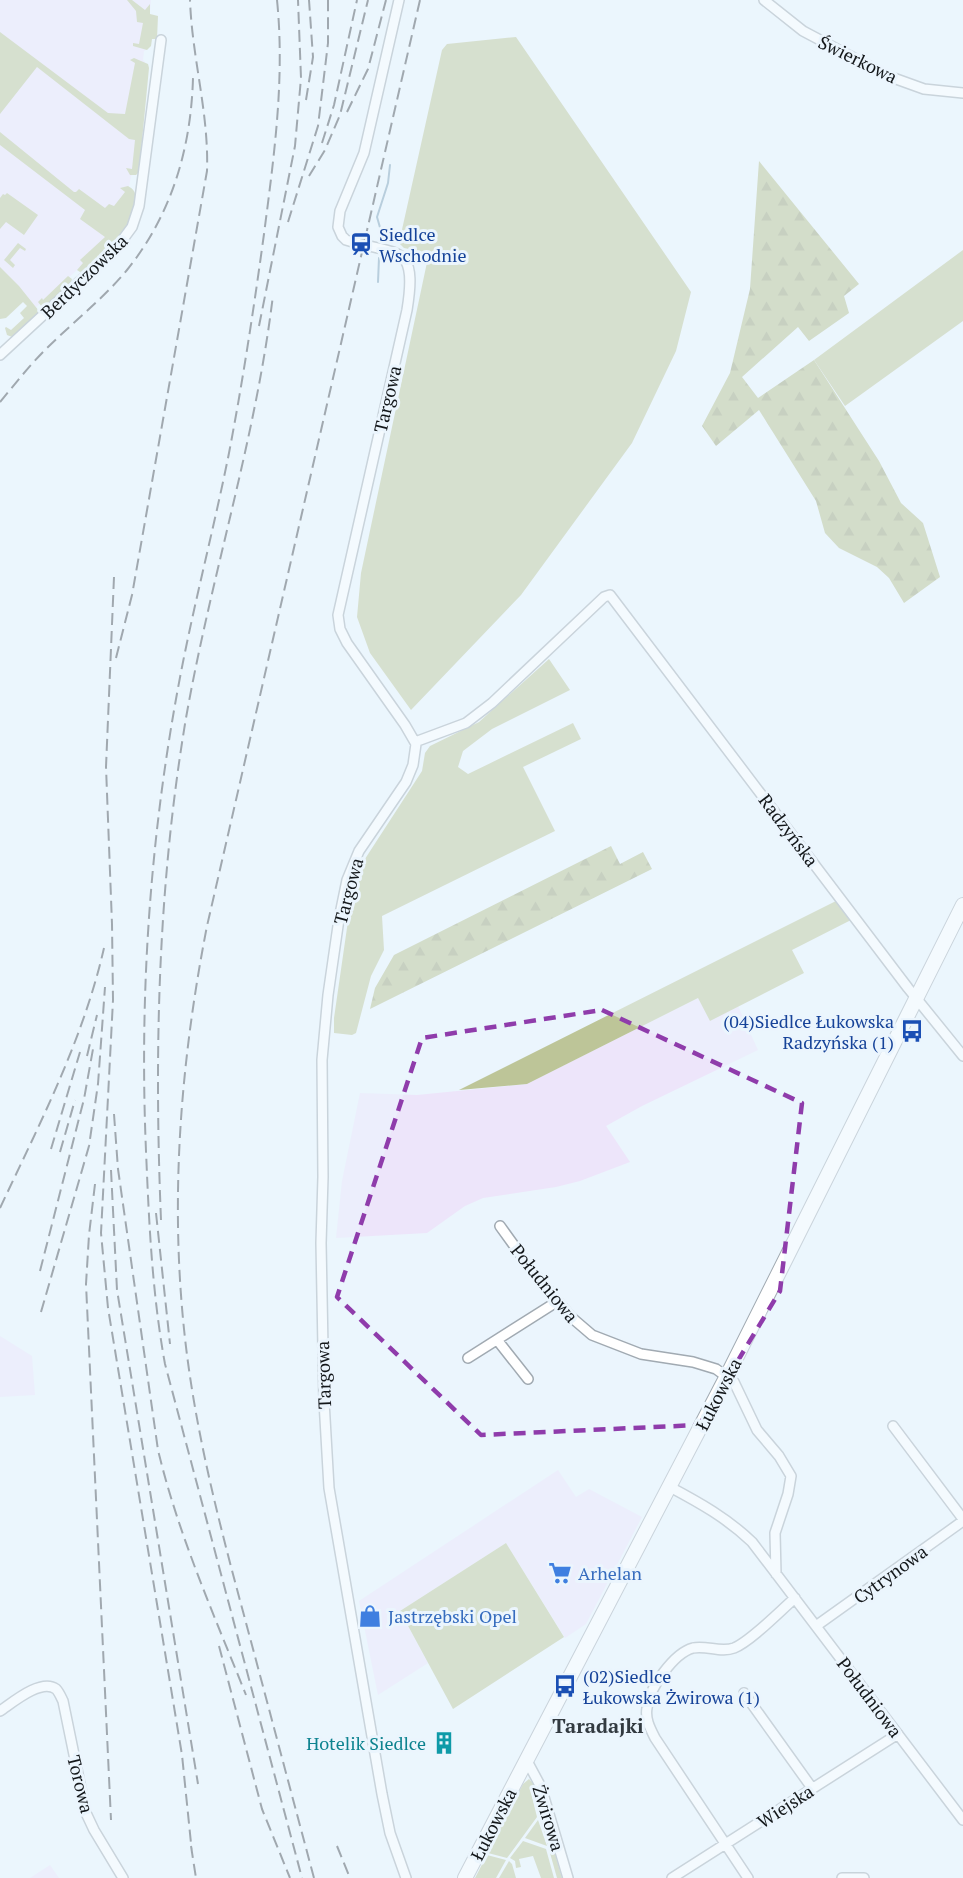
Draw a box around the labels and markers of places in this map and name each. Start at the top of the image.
place label: Siedlce Wschodnie [379,222,467,267]
station icon: Siedlce Wschodnie [348,231,374,257]
place label: (04)Siedlce Łukowska Radzyńska (1) [723,1009,894,1054]
bus stop icon: (04)Siedlce Łukowska Radzyńska (1) [899,1018,925,1044]
supermarket icon: Arhelan [547,1560,573,1586]
place label: Arhelan [578,1561,642,1585]
shop icon: Jastrzębski Opel [357,1603,383,1629]
place label: Jastrzębski Opel [388,1604,517,1628]
place label: (02)Siedlce Łukowska Żwirowa (1) [583,1664,760,1709]
bus stop icon: (02)Siedlce Łukowska Żwirowa (1) [552,1673,578,1699]
building icon: Hotelik Siedlce [431,1730,457,1756]
place label: Hotelik Siedlce [306,1731,426,1755]

